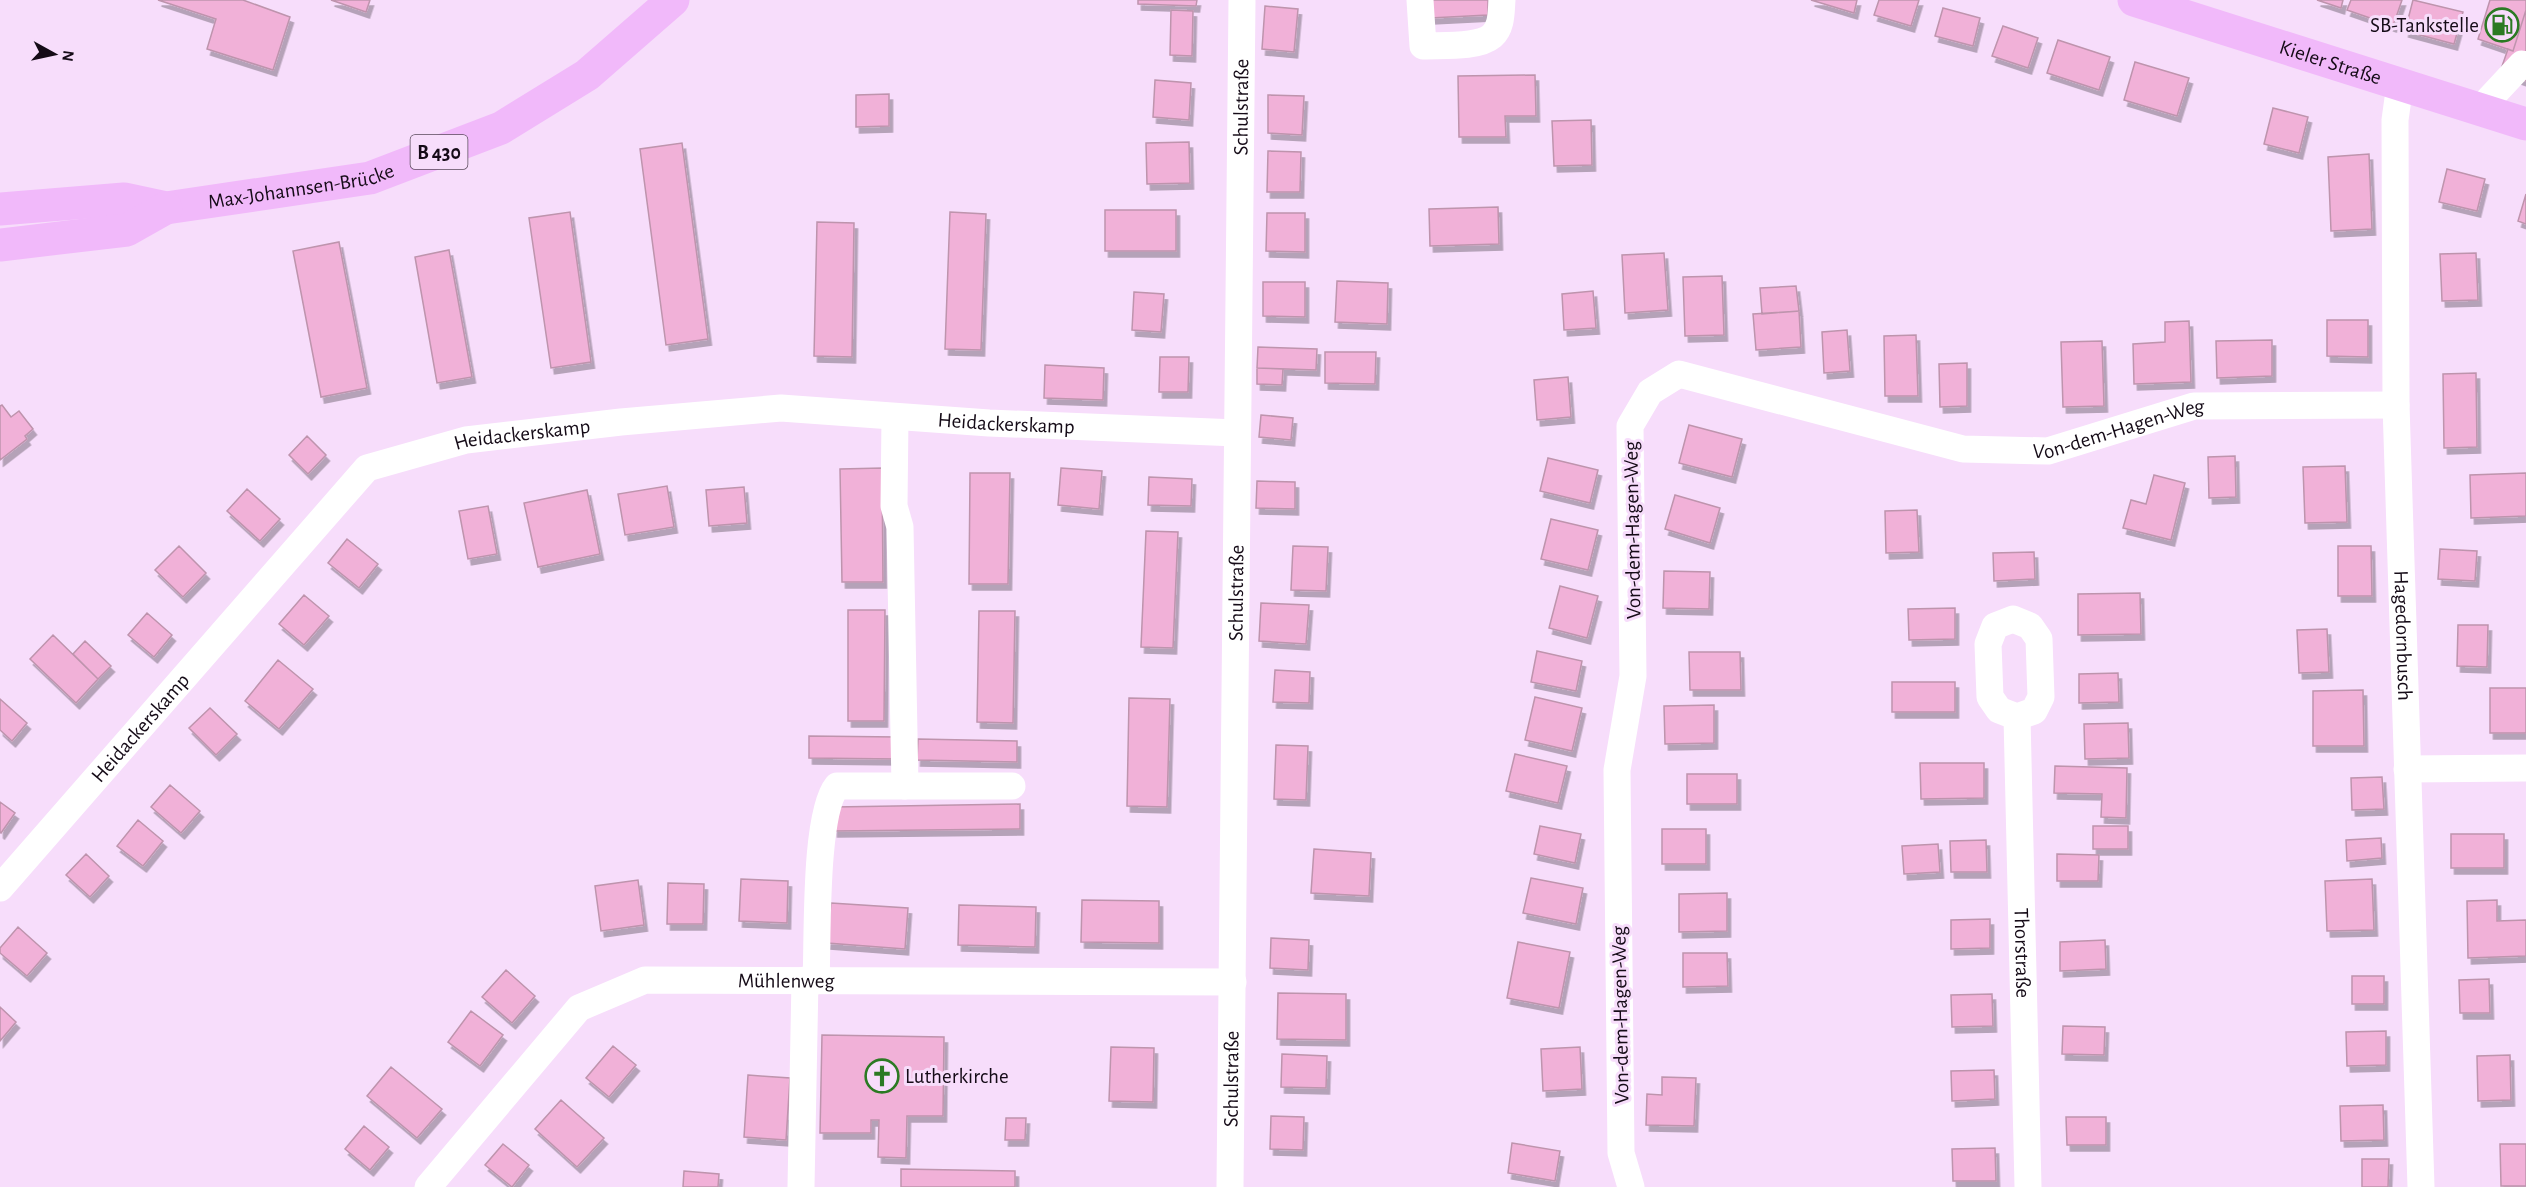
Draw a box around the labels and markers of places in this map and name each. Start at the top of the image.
fuel station icon: SB-Tankstelle [2484,7,2520,43]
place label: SB-Tankstelle [2370,15,2479,36]
church icon: Lutherkirche [864,1058,900,1094]
place label: Lutherkirche [905,1066,1009,1087]

